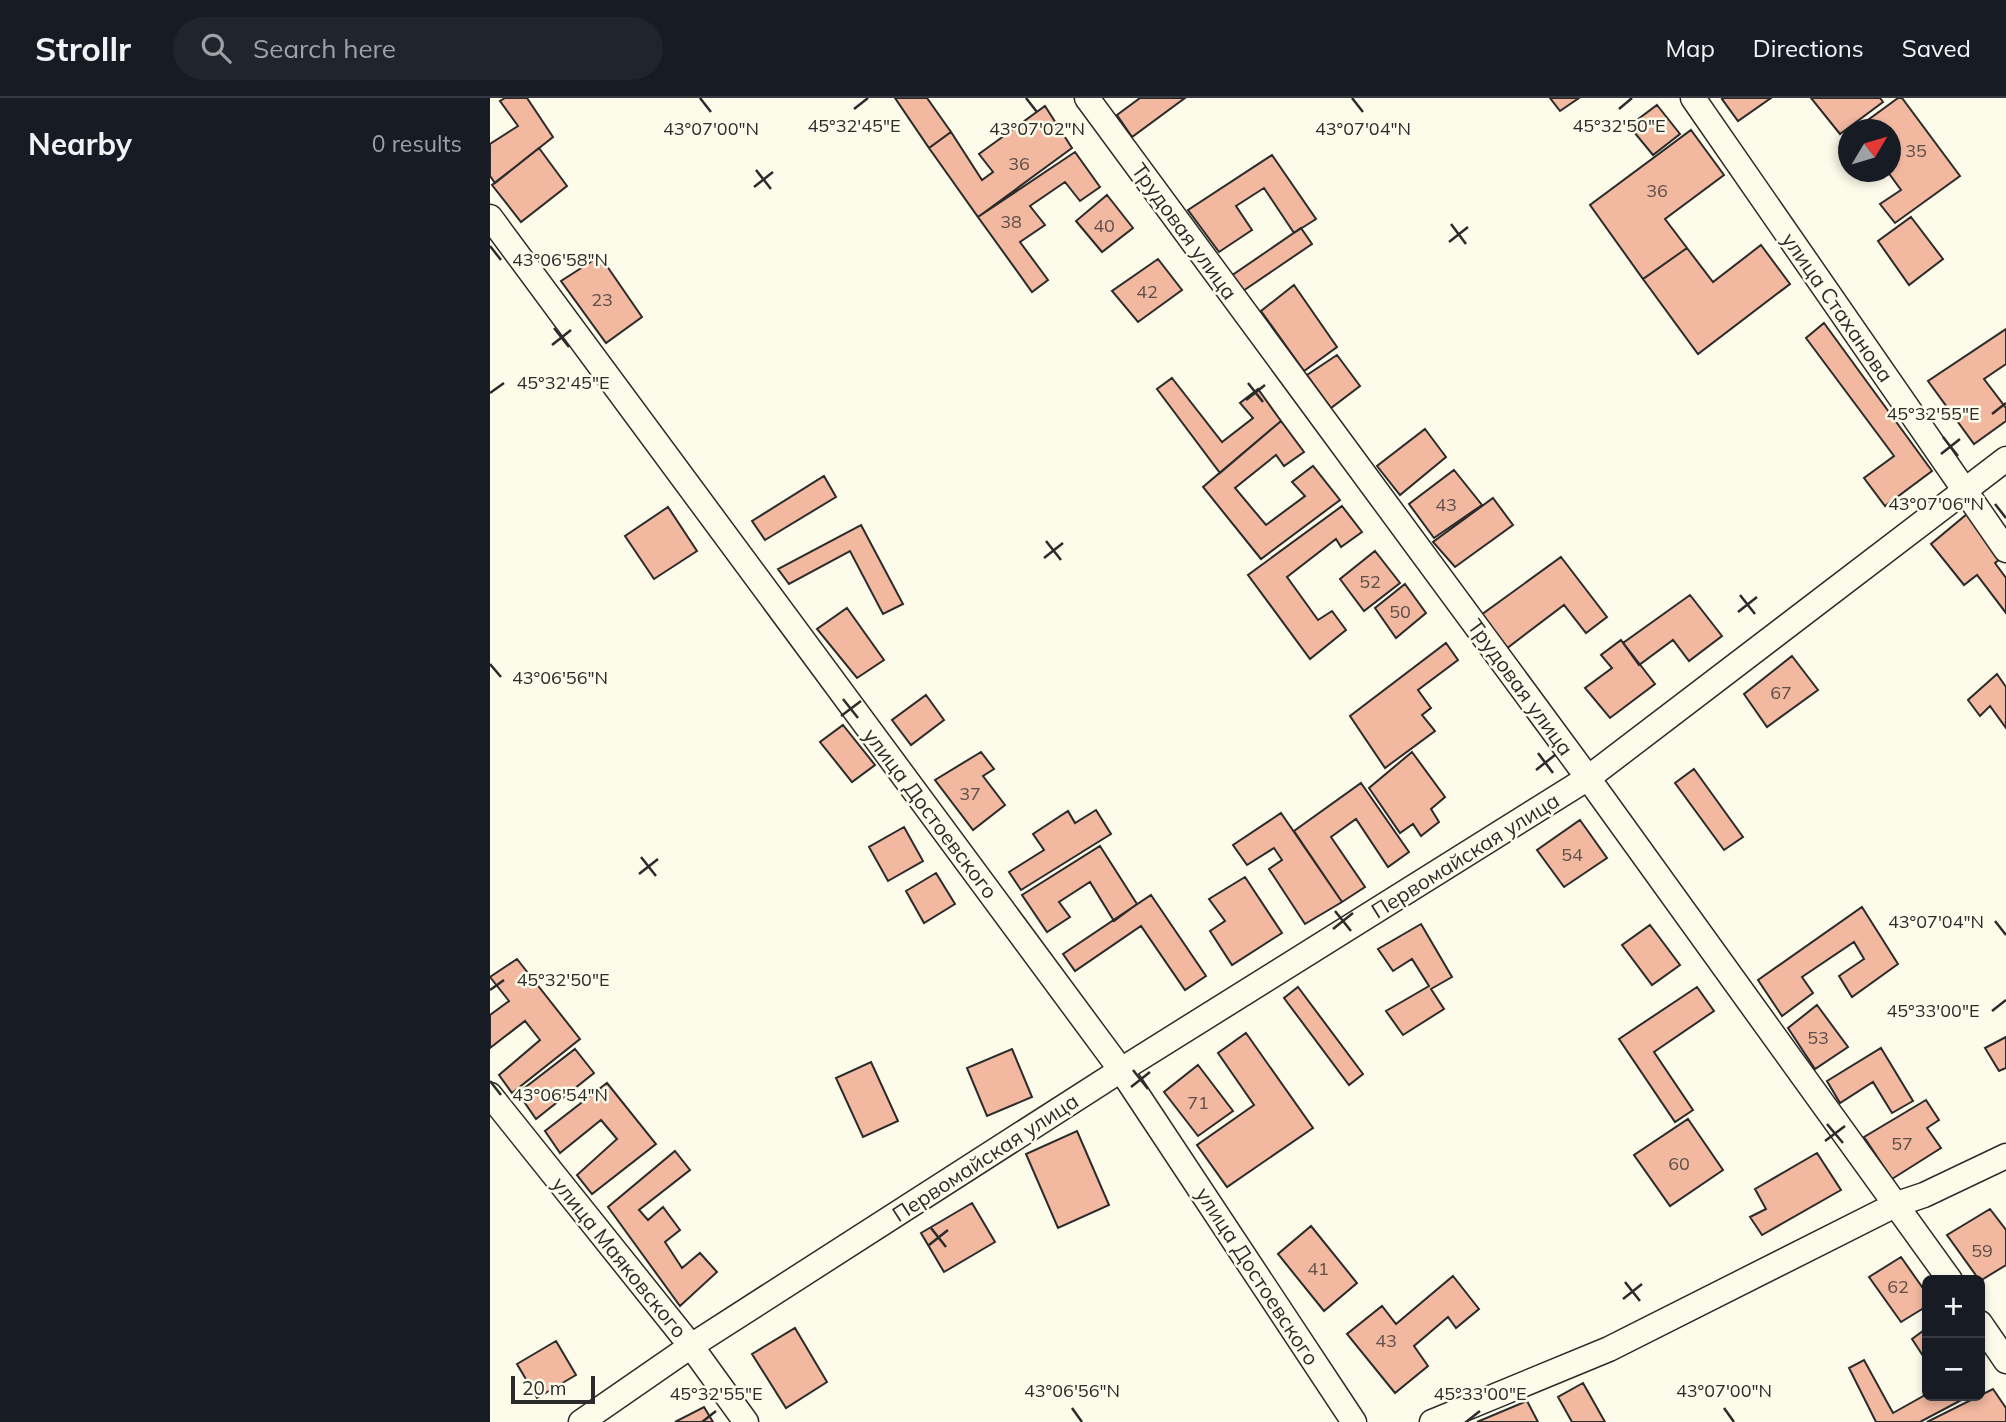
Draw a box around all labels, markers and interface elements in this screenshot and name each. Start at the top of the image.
search box [173,17,663,80]
text: Strollr [35,28,131,69]
icon: search [197,29,235,67]
text: Search here [253,32,396,65]
text: Map [1665,33,1715,63]
text: Directions [1753,33,1864,63]
text: Saved [1902,33,1971,63]
text: 45°32'45"E [807,114,901,137]
text: 45°32'50"E [1572,114,1666,137]
text: 43°07'00"N [663,117,759,140]
text: 43°07'02"N [989,117,1085,140]
text: 43°07'04"N [1315,117,1411,140]
north arrow [1838,119,1901,182]
text: Nearby [28,125,132,163]
text: 0 results [372,129,462,158]
house number: 35 [1905,139,1927,162]
house number: 36 [1008,152,1030,175]
street label: Трудовая улица [1127,158,1243,304]
house number: 36 [1646,179,1668,202]
house number: 38 [1000,210,1022,233]
house number: 40 [1093,214,1115,237]
street label: улица Стаханова [1777,227,1899,387]
text: 43°06'58"N [512,248,608,271]
house number: 42 [1136,280,1158,303]
house number: 23 [591,288,613,311]
text: 45°32'45"E [516,371,610,394]
text: 45°32'55"E [1886,402,1980,425]
text: 43°07'06"N [1888,492,1984,515]
house number: 43 [1435,493,1457,516]
house number: 52 [1359,570,1381,593]
house number: 50 [1389,600,1411,623]
street label: Трудовая улица [1463,614,1579,760]
text: 43°06'56"N [512,666,608,689]
house number: 67 [1770,681,1792,704]
street label: улица Достоевского [858,722,1004,904]
house number: 37 [959,782,981,805]
street label: Первомайская улица [1366,787,1564,923]
house number: 54 [1561,843,1583,866]
text: 43°07'04"N [1888,910,1984,933]
text: 45°32'50"E [516,968,610,991]
text: 45°33'00"E [1886,999,1980,1022]
house number: 53 [1807,1026,1829,1049]
text: 43°06'54"N [512,1083,608,1106]
street label: Первомайская улица [887,1087,1083,1227]
house number: 71 [1187,1091,1209,1114]
house number: 57 [1891,1132,1913,1155]
house number: 60 [1668,1152,1690,1175]
street label: улица Маяковского [547,1171,693,1343]
street label: улица Достоевского [1191,1182,1325,1370]
house number: 59 [1971,1239,1993,1262]
house number: 41 [1307,1257,1329,1280]
house number: 62 [1887,1275,1909,1298]
map controls [1922,1275,1985,1401]
button: + [1922,1275,1985,1338]
house number: 43 [1375,1329,1397,1352]
button: − [1922,1338,1985,1401]
scale bar [511,1373,595,1405]
text: 20 m [522,1376,566,1400]
text: 43°06'56"N [1024,1379,1120,1402]
text: 43°07'00"N [1676,1379,1772,1402]
text: 45°32'55"E [669,1382,763,1405]
text: 45°33'00"E [1433,1382,1527,1405]

